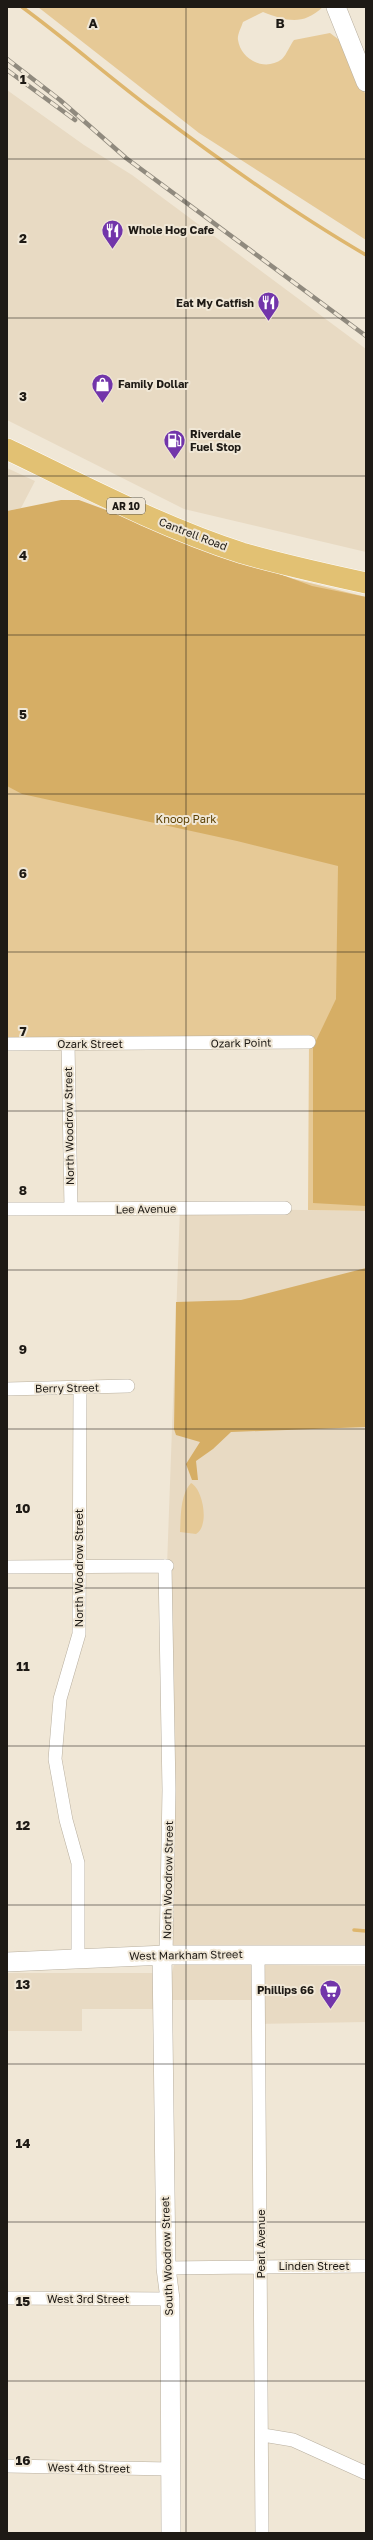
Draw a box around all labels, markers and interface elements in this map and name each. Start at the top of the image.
text: A [88,15,98,31]
text: B [275,15,285,31]
text: 1 [20,71,27,87]
restaurant icon: Whole Hog Cafe [100,217,126,250]
place label: Whole Hog Cafe [128,223,215,236]
text: 2 [19,230,27,246]
restaurant icon: Eat My Catfish [256,290,282,323]
place label: Eat My Catfish [176,296,254,309]
shop icon: Family Dollar [89,371,115,404]
place label: Family Dollar [118,377,189,390]
text: 3 [19,388,27,404]
fuel station icon: Riverdale Fuel Stop [161,427,187,460]
place label: Riverdale Fuel Stop [190,427,241,453]
road number: AR 10 [107,498,145,514]
street label: Cantrell Road [157,515,229,553]
text: 4 [19,547,27,563]
text: 5 [19,706,27,722]
park label: Knoop Park [156,812,216,825]
text: 6 [19,865,27,881]
text: 7 [19,1023,27,1039]
street label: Ozark Point [210,1035,272,1050]
street label: Ozark Street [57,1037,123,1050]
street label: North Woodrow Street [61,1067,76,1185]
text: 8 [19,1182,27,1198]
street label: Lee Avenue [116,1201,176,1216]
text: 9 [19,1341,27,1357]
street label: Berry Street [35,1380,99,1395]
text: 10 [15,1500,31,1516]
street label: North Woodrow Street [72,1509,85,1627]
text: 11 [16,1658,30,1674]
text: 12 [16,1817,30,1833]
street label: North Woodrow Street [160,1821,175,1939]
street label: West Markham Street [129,1947,243,1962]
text: 13 [16,1976,30,1992]
supermarket icon: Phillips 66 [317,1977,343,2010]
place label: Phillips 66 [257,1983,314,1996]
text: 14 [16,2135,30,2151]
street label: South Woodrow Street [158,2196,175,2316]
street label: Pearl Avenue [254,2209,267,2279]
street label: Linden Street [278,2259,350,2272]
street label: West 3rd Street [47,2292,129,2305]
text: 15 [16,2293,30,2309]
text: 16 [16,2452,30,2468]
street label: West 4th Street [48,2460,130,2475]

